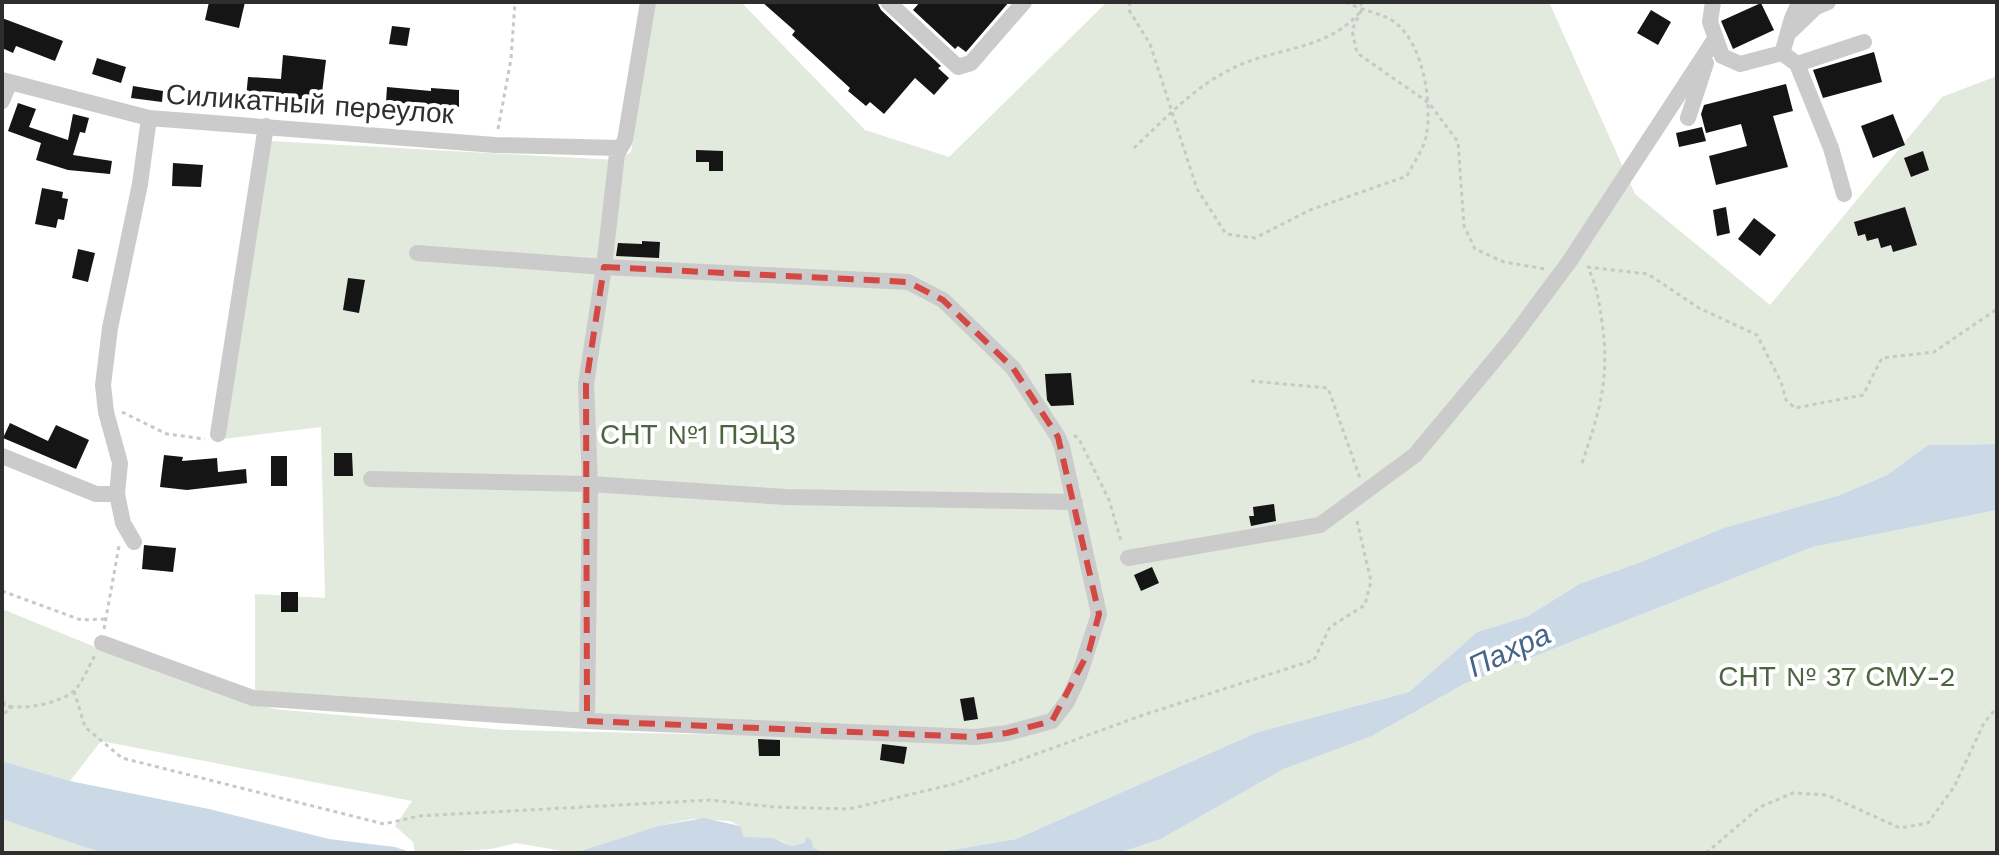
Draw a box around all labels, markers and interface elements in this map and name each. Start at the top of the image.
street label: Силикатный переулок [165,77,456,131]
park label: СНТ №1 ПЭЦЗ [600,418,796,451]
water label: Пахра [1462,616,1556,684]
park label: СНТ № 37 СМУ-2 [1718,660,1956,693]

